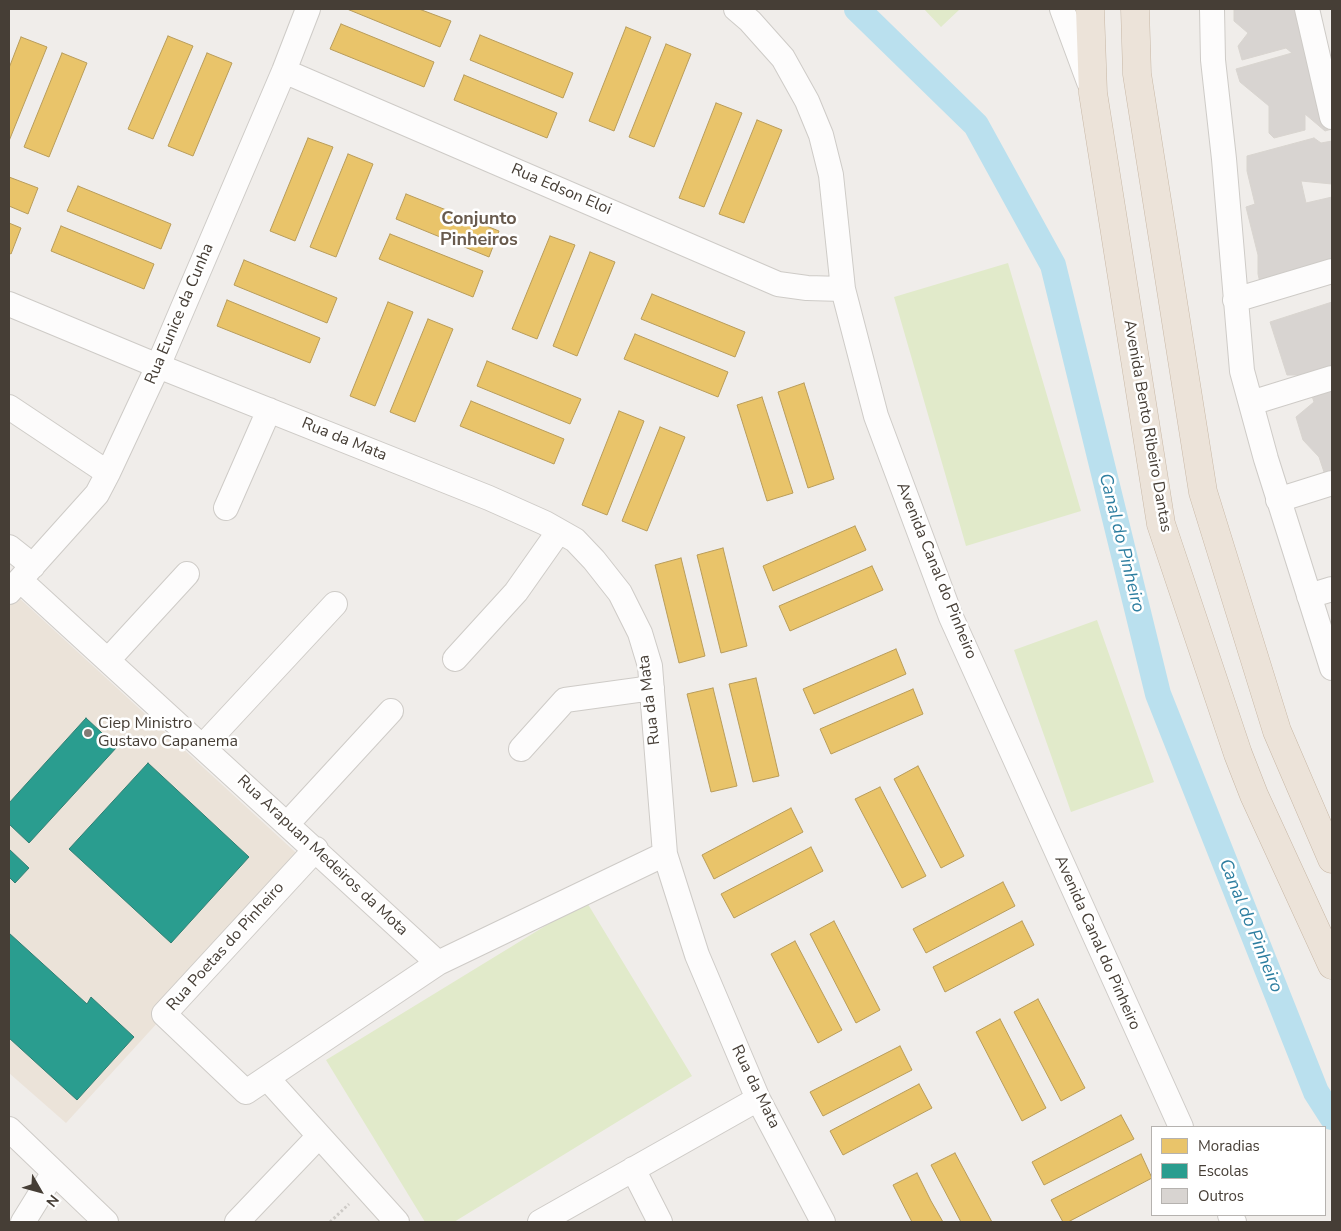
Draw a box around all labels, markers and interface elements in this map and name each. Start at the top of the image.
street label: Rua Edson Eloi [508,160,614,220]
district label: Conjunto Pinheiros [440,209,518,252]
street label: Rua Eunice da Cunha [142,241,218,387]
street label: Avenida Bento Ribeiro Dantas [1119,318,1175,534]
street label: Rua da Mata [298,414,390,466]
water label: Canal do Pinheiro [1093,471,1149,615]
street label: Avenida Canal do Pinheiro [892,480,980,662]
street label: Rua da Mata [635,654,665,746]
place label: Ciep Ministro Gustavo Capanema [98,714,238,752]
marker: Ciep Ministro Gustavo Capanema [82,727,94,739]
street label: Rua Arapuan Medeiros da Mota [233,772,411,940]
street label: Avenida Canal do Pinheiro [1050,853,1144,1033]
water label: Canal do Pinheiro [1213,856,1287,996]
street label: Rua Poetas do Pinheiro [163,879,289,1015]
street label: Rua da Mata [727,1042,783,1132]
legend [1151,1126,1326,1216]
text: Moradias [1198,1136,1260,1156]
text: Escolas [1198,1161,1249,1181]
north arrow [15,1166,65,1216]
text: Outros [1198,1186,1244,1206]
text: N [42,1191,63,1211]

